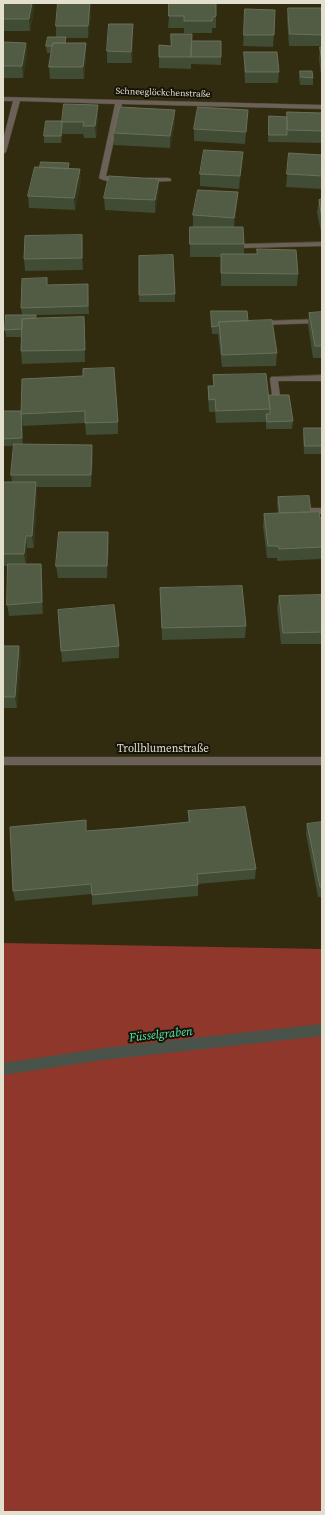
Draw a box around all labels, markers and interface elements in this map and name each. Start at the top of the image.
street label: Schneeglöckchenstraße [115,86,211,100]
street label: Trollblumenstraße [117,742,209,756]
water label: Füsselgraben [129,1025,193,1045]

